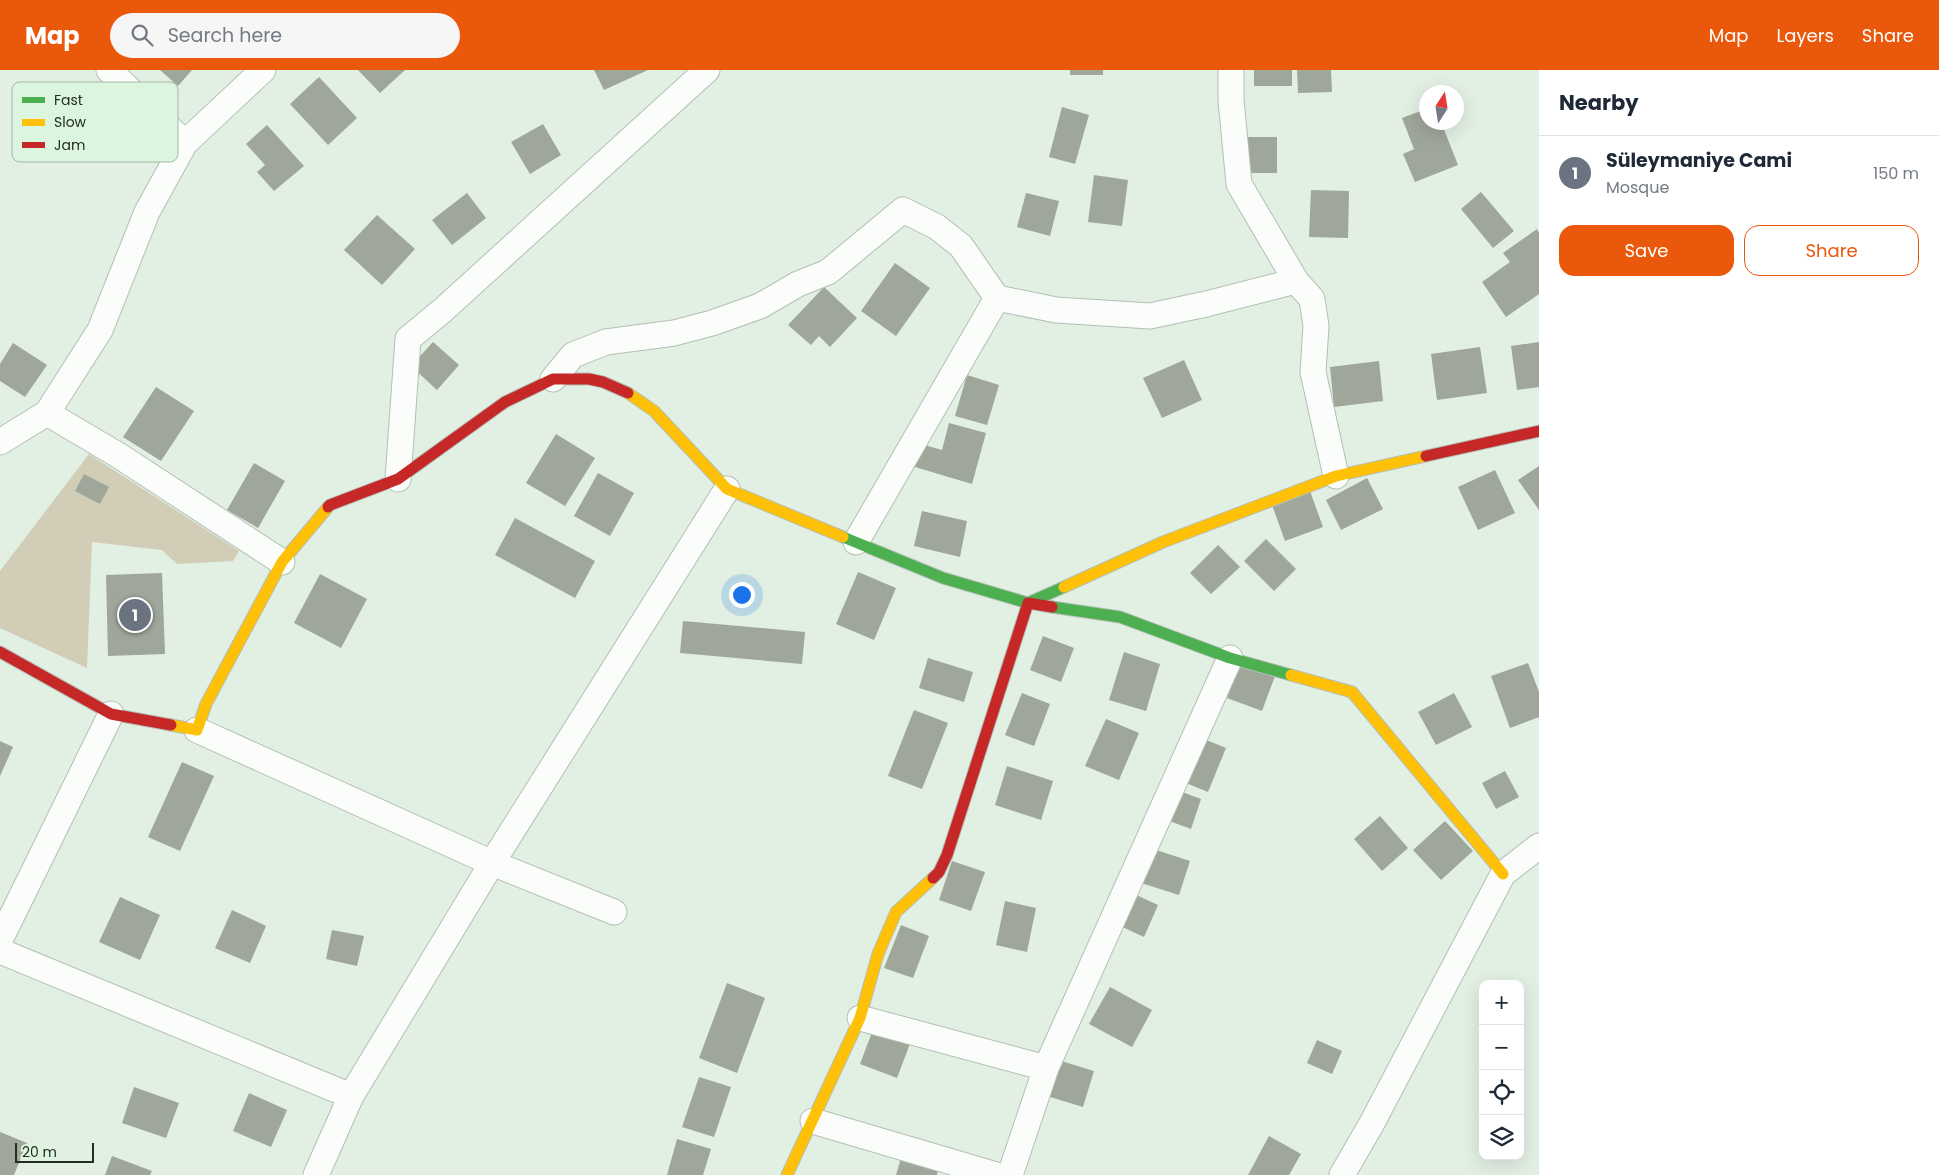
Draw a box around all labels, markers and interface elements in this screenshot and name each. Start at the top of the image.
search box [110,13,460,58]
text: Map [25,19,80,52]
icon: search [128,21,156,49]
text: Search here [168,22,282,49]
text: Map [1709,23,1749,48]
text: Layers [1777,23,1834,48]
text: Share [1862,23,1914,48]
legend [12,82,178,162]
north arrow [1419,85,1464,130]
text: Nearby [1559,88,1639,117]
text: Fast [54,90,83,110]
text: Slow [54,112,87,132]
text: Jam [54,135,85,155]
text: Süleymaniye Cami [1606,147,1792,174]
text: 1 [1572,162,1578,185]
text: 150 m [1873,162,1919,185]
text: Mosque [1606,176,1669,199]
button: Save [1559,225,1734,276]
button: Share [1744,225,1919,276]
your location [729,582,755,608]
pin: 1 [119,596,151,634]
map controls [1479,980,1524,1160]
button: + [1479,980,1524,1025]
button: − [1479,1025,1524,1070]
button: locate [1479,1070,1524,1115]
button: layers [1479,1115,1524,1160]
scale bar [15,1140,94,1163]
text: 20 m [22,1142,57,1162]

